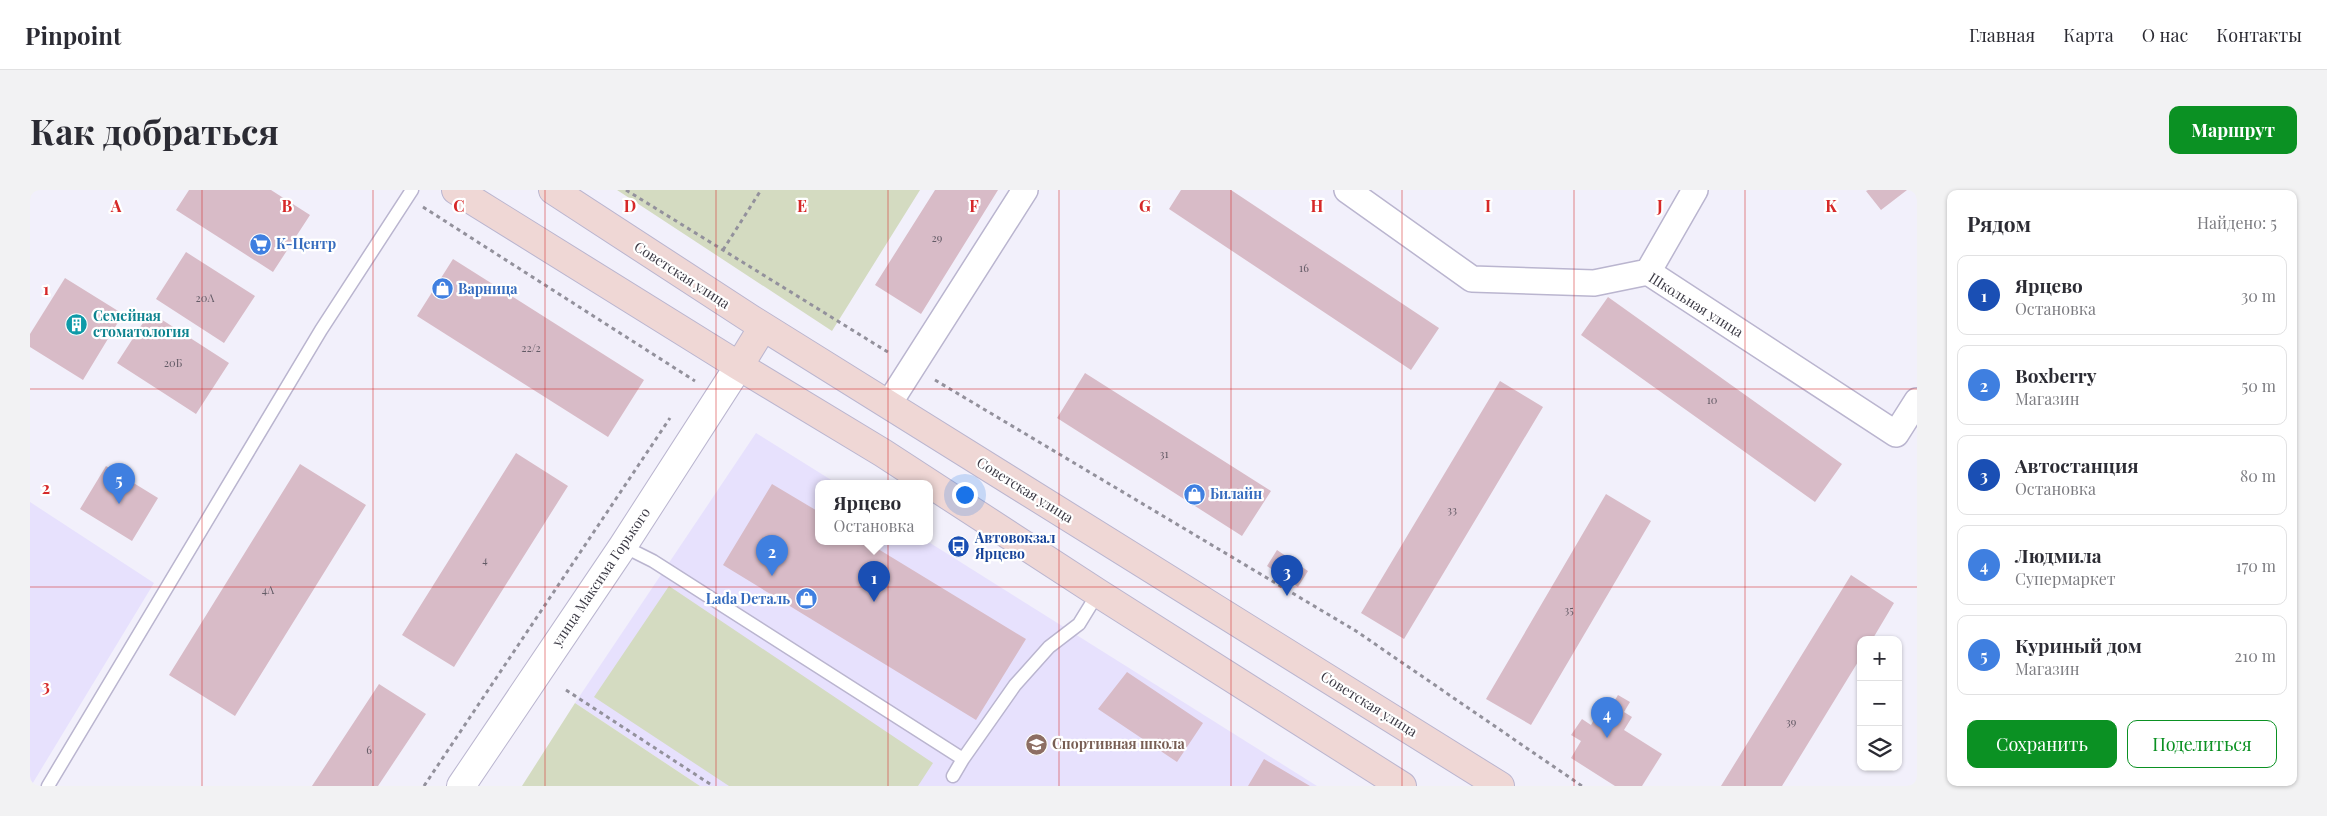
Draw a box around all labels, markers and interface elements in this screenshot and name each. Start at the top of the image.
text: Pinpoint [25,19,121,51]
text: Главная [1969,23,2035,47]
text: Карта [2063,23,2114,47]
text: О нас [2142,23,2188,47]
text: Контакты [2216,23,2302,47]
button: Маршрут [2169,106,2297,154]
text: Как добраться [30,107,279,154]
text: A [110,195,122,216]
text: B [282,195,293,216]
text: C [453,195,465,216]
text: D [624,195,636,216]
text: E [797,195,807,216]
text: F [969,195,979,216]
text: G [1139,195,1151,216]
text: H [1311,195,1324,216]
text: I [1485,195,1491,216]
text: J [1656,195,1663,216]
text: K [1825,195,1837,216]
text: Рядом [1967,209,2031,237]
text: Найдено: 5 [2197,212,2277,233]
house number: 29 [932,230,943,245]
supermarket icon: К-Центр [248,232,272,256]
place label: К-Центр [276,234,336,253]
street label: Советская улица [631,237,734,313]
house number: 16 [1299,260,1309,275]
street label: Школьная улица [1645,268,1747,341]
text: Ярцево [2015,272,2083,298]
shop icon: Варница [430,277,454,301]
text: 1 [43,278,49,299]
place label: Варница [458,279,518,298]
text: 1 [1981,285,1987,306]
text: 30 m [2241,285,2276,306]
house number: 20А [196,290,214,305]
text: Остановка [2015,298,2096,319]
place label: Семейная стоматология [93,306,190,341]
building icon: Семейная стоматология [65,312,89,336]
house number: 22/2 [521,340,541,355]
house number: 20Б [164,355,183,370]
text: Boxberry [2015,362,2097,388]
text: 2 [1980,375,1988,396]
text: 50 m [2242,375,2276,396]
text: Магазин [2015,388,2080,409]
house number: 10 [1707,392,1718,407]
house number: 31 [1159,446,1169,461]
street label: Советская улица [973,452,1077,527]
text: Автостанция [2015,452,2139,478]
pin: 5 [103,463,135,504]
text: 3 [1980,465,1988,486]
text: 80 m [2240,465,2276,486]
text: 2 [42,477,50,498]
text: Остановка [2015,478,2096,499]
popup [815,480,933,545]
your location [952,482,978,508]
shop icon: Билайн [1182,482,1206,506]
place label: Билайн [1210,484,1262,503]
text: Ярцево [834,489,901,515]
house number: 33 [1447,502,1457,517]
street label: улица Максима Горького [546,503,654,651]
text: Остановка [834,515,914,536]
place label: Автовокзал Ярцево [974,528,1056,563]
bus stop icon: Автовокзал Ярцево [947,534,971,558]
pin: 2 [756,535,788,576]
text: Людмила [2015,542,2102,568]
house number: 4 [482,552,488,567]
pin: 3 [1271,555,1303,596]
text: 4 [1980,555,1988,576]
text: 170 m [2236,555,2276,576]
pin: 1 [858,561,890,602]
text: Супермаркет [2015,568,2116,589]
house number: 4А [262,582,274,597]
shop icon: Lada Dеталь [794,587,818,611]
place label: Lada Dеталь [706,589,790,608]
house number: 35 [1564,602,1574,617]
text: Куриный дом [2015,632,2142,658]
map controls [1857,636,1902,771]
button: + [1857,636,1902,681]
text: 5 [1980,645,1988,666]
text: 210 m [2235,645,2276,666]
text: Магазин [2015,658,2080,679]
street label: Советская улица [1317,666,1421,741]
text: 3 [42,675,50,696]
button: − [1857,681,1902,726]
pin: 4 [1591,697,1623,738]
house number: 39 [1786,714,1797,729]
button: Сохранить [1967,720,2117,768]
button: Поделиться [2127,720,2277,768]
button: layers [1857,726,1902,771]
school or university icon: Спортивная школа [1024,732,1048,756]
place label: Спортивная школа [1052,734,1185,753]
house number: 6 [366,742,372,757]

